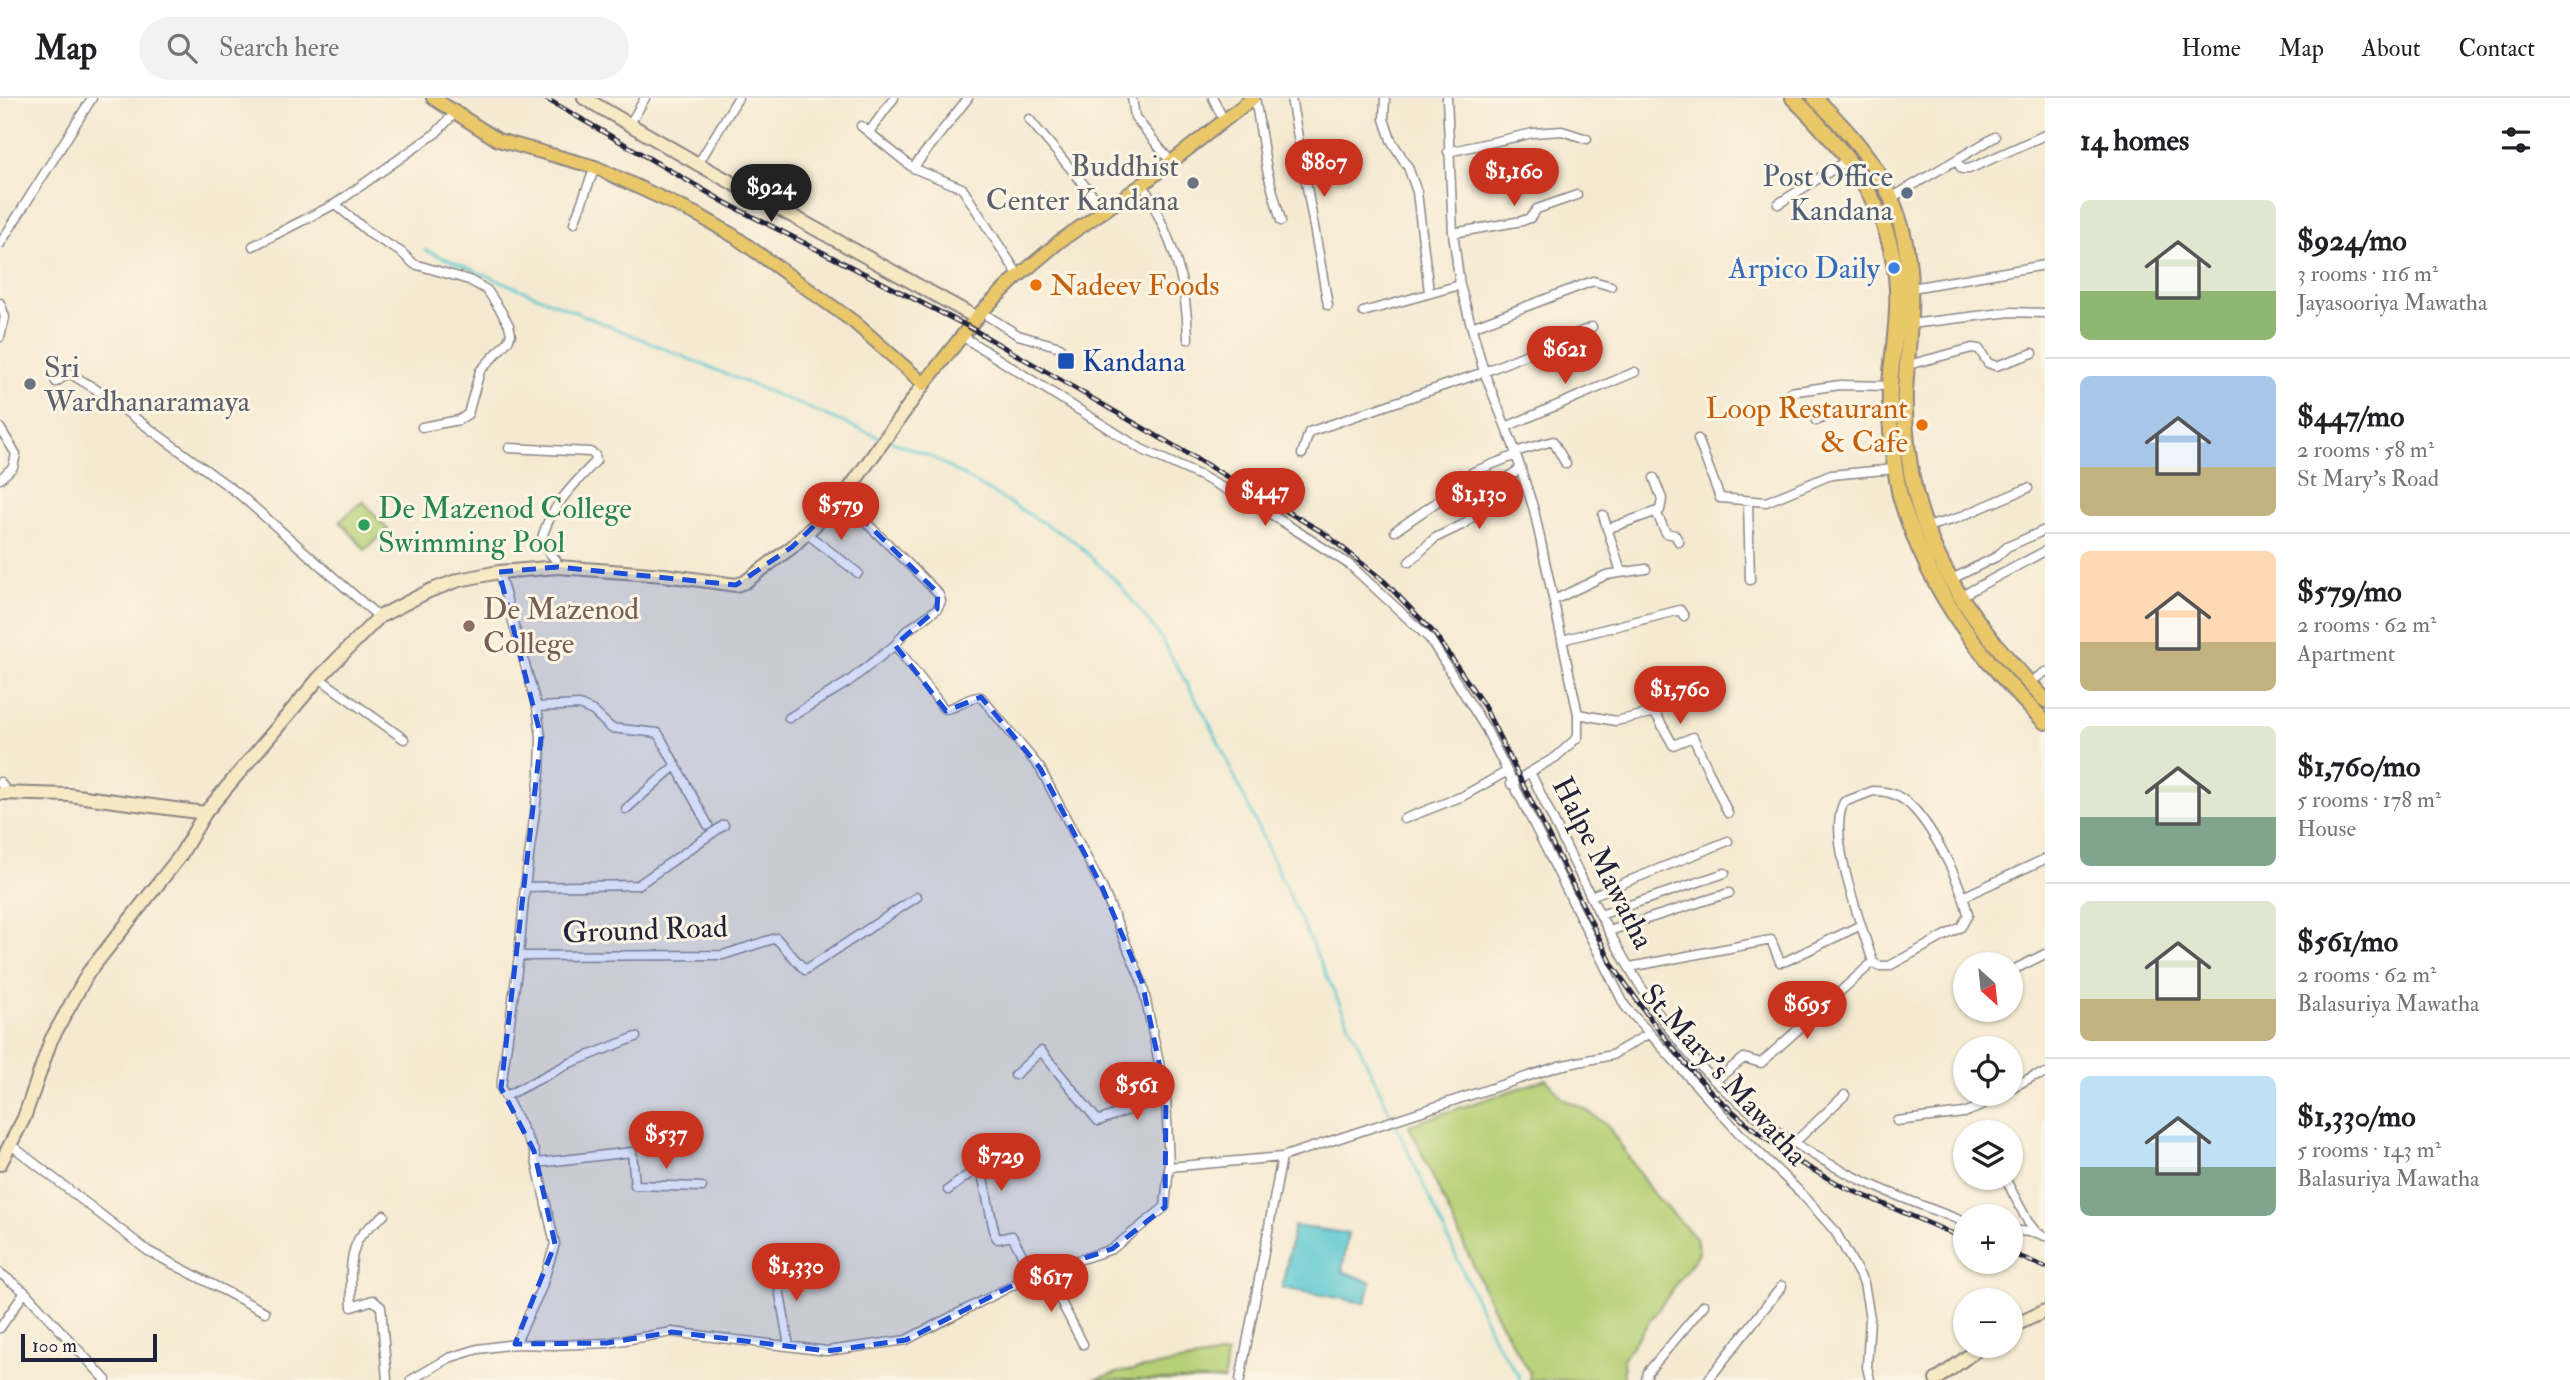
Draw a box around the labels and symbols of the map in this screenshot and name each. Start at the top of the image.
pin: $807 [1283,140,1365,199]
place label: Buddhist Center Kandana [986,148,1180,219]
pin: $1,160 [1457,148,1571,208]
place label: Post Office Kandana [1762,158,1894,229]
pin: $924 [730,164,812,224]
marker: Buddhist Center Kandana [1185,175,1201,191]
marker: Post Office Kandana [1899,185,1915,201]
place label: Arpico Daily [1728,250,1881,287]
marker: Arpico Daily [1886,260,1902,276]
place label: Nadeev Foods [1050,267,1220,304]
marker: Nadeev Foods [1028,277,1044,293]
pin: $621 [1524,327,1606,386]
place label: Kandana [1082,343,1186,380]
place label: Sri Wardhanaramaya [43,349,251,420]
marker: Kandana [1056,351,1076,371]
marker: Sri Wardhanaramaya [22,376,38,392]
place label: Loop Restaurant & Cafe [1706,390,1908,461]
marker: Loop Restaurant & Cafe [1914,417,1930,433]
pin: $447 [1224,468,1306,528]
pin: $1,130 [1422,472,1536,531]
pin: $579 [800,482,882,542]
place label: De Mazenod College Swimming Pool [378,490,632,561]
marker: De Mazenod College Swimming Pool [356,517,372,533]
place label: De Mazenod College [483,591,639,662]
marker: De Mazenod College [461,618,477,634]
pin: $1,760 [1623,666,1737,726]
street label: Halpe Mawatha [1544,771,1662,956]
street label: Ground Road [562,909,729,951]
north arrow [1953,952,2023,1022]
street label: St.Mary's Mawatha [1633,977,1816,1174]
pin: $695 [1766,982,1848,1041]
pin: $561 [1096,1062,1178,1122]
pin: $537 [625,1112,707,1171]
pin: $729 [960,1134,1042,1193]
pin: $1,330 [739,1244,853,1303]
pin: $617 [1010,1254,1092,1314]
scale bar [21,1331,158,1363]

